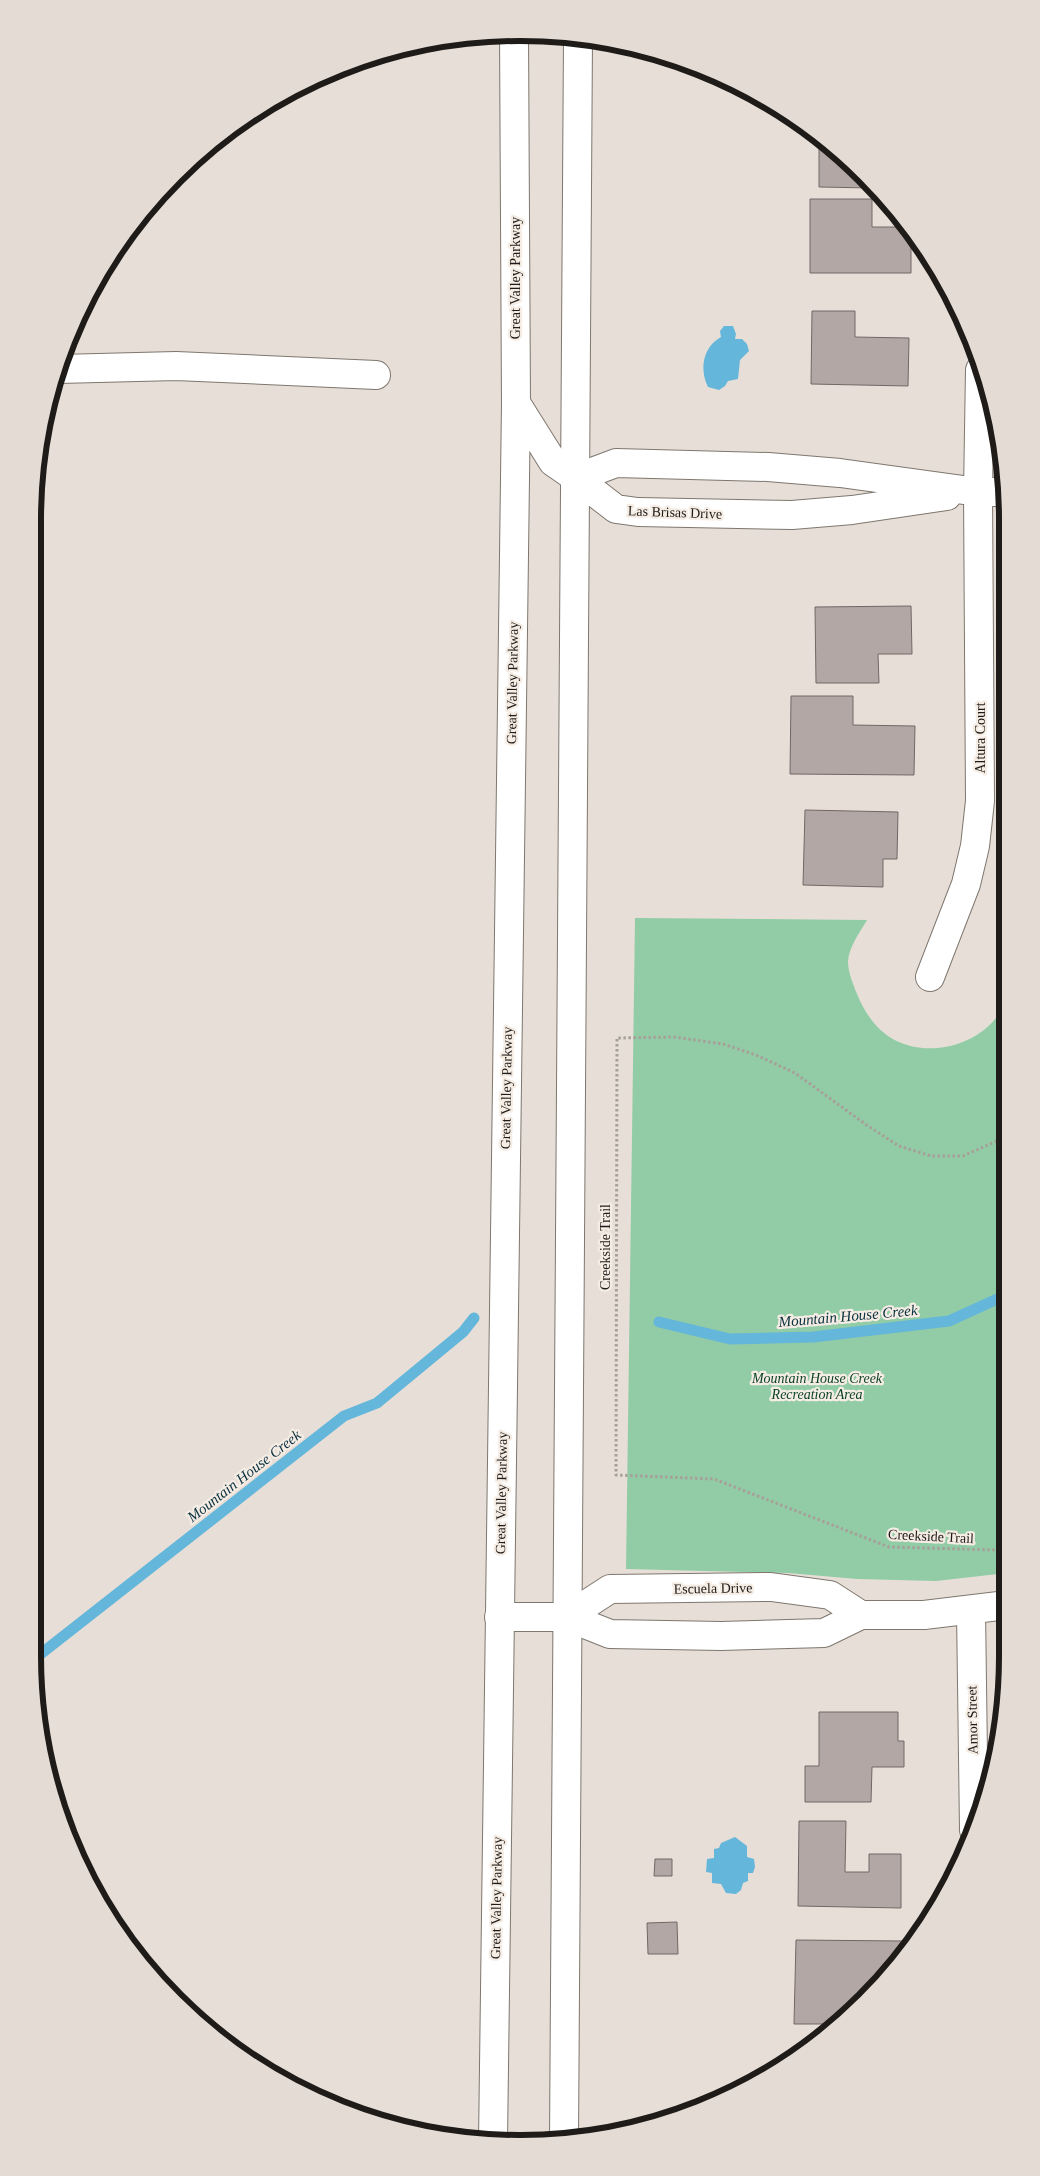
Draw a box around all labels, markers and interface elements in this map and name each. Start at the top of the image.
street label: Great Valley Parkway [508,217,523,339]
street label: Las Brisas Drive [628,503,722,522]
street label: Great Valley Parkway [504,622,521,744]
street label: Altura Court [973,702,988,774]
street label: Great Valley Parkway [498,1027,515,1149]
street label: Creekside Trail [598,1204,613,1290]
water label: Mountain House Creek [777,1302,918,1330]
park label: Mountain House Creek Recreation Area [751,1371,883,1402]
water label: Mountain House Creek [183,1427,304,1526]
street label: Great Valley Parkway [493,1432,510,1554]
street label: Creekside Trail [888,1527,974,1546]
street label: Escuela Drive [673,1580,753,1597]
street label: Amor Street [964,1685,981,1755]
street label: Great Valley Parkway [488,1837,505,1959]

